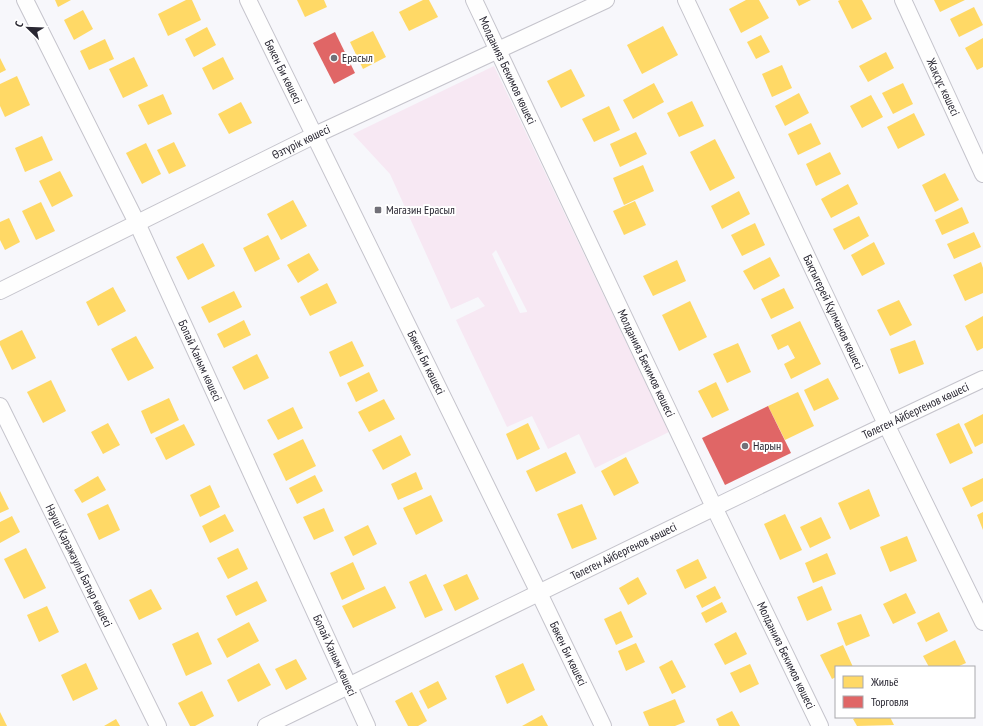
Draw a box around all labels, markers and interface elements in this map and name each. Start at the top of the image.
north arrow [8,8,48,48]
street label: Молданияз Бекимов көшесі [476,14,540,127]
text: С [11,19,26,29]
street label: Бөкен Би көшесі [262,37,306,106]
place label: Ерасыл [342,50,373,65]
marker: Ерасыл [329,53,339,63]
street label: Жақсұс көшесі [923,55,963,118]
street label: Өзтүрік көшесі [269,121,332,162]
place label: Магазин Ерасыл [386,202,455,217]
marker: Магазин Ерасыл [373,205,383,215]
street label: Бақтыгерей Құлманов көшесі [800,252,867,372]
street label: Молданияз Бекимов көшесі [615,307,678,419]
street label: Бопай Ханым көшесі [175,317,226,404]
street label: Бөкен Би көшесі [404,328,449,397]
street label: Төлеген Айбергенов көшесі [860,379,971,442]
place label: Нарын [753,438,781,453]
marker: Нарын [740,441,750,451]
street label: Нәуші Қаражаулы Батыр көшесі [43,501,116,629]
street label: Төлеген Айбергенов көшесі [568,519,679,583]
street label: Молданияз Бекимов көшесі [754,599,819,712]
street label: Бопай Ханым көшесі [310,612,360,698]
street label: Бөкен Би көшесі [547,619,591,688]
legend [835,666,975,718]
text: Жильё [870,674,898,689]
text: Торговля [871,694,909,709]

